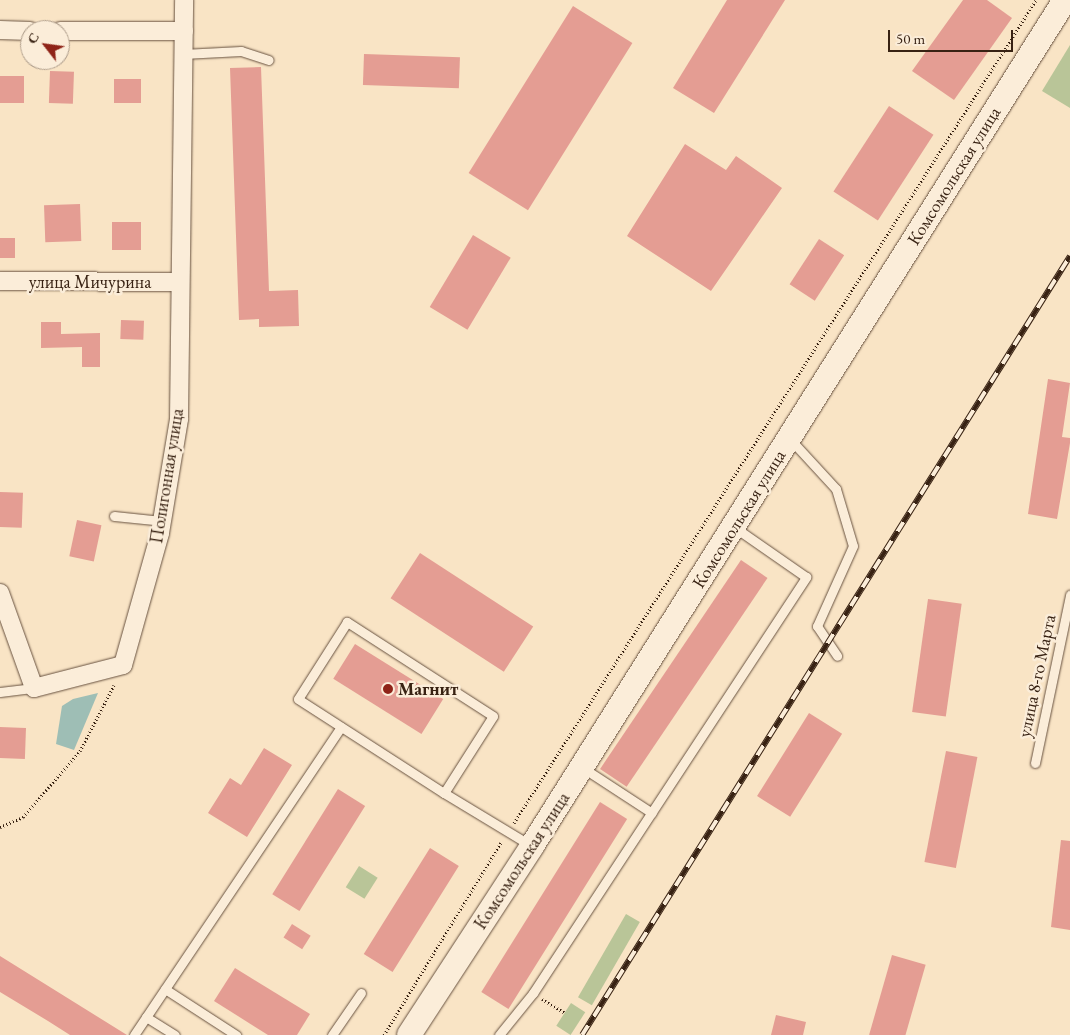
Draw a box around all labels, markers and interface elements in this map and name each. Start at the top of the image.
north arrow [20,20,70,70]
scale bar [890,20,1015,52]
text: С [23,29,43,47]
text: 50 m [896,29,925,48]
street label: Комсомольская улица [903,103,1005,249]
street label: улица Мичурина [29,271,151,293]
street label: Полигонная улица [146,407,188,545]
street label: Комсомольская улица [688,446,790,592]
street label: улица 8-го Марта [1013,613,1061,739]
place label: Магнит [398,678,458,700]
marker: Магнит [382,683,394,695]
street label: Комсомольская улица [470,788,574,934]

